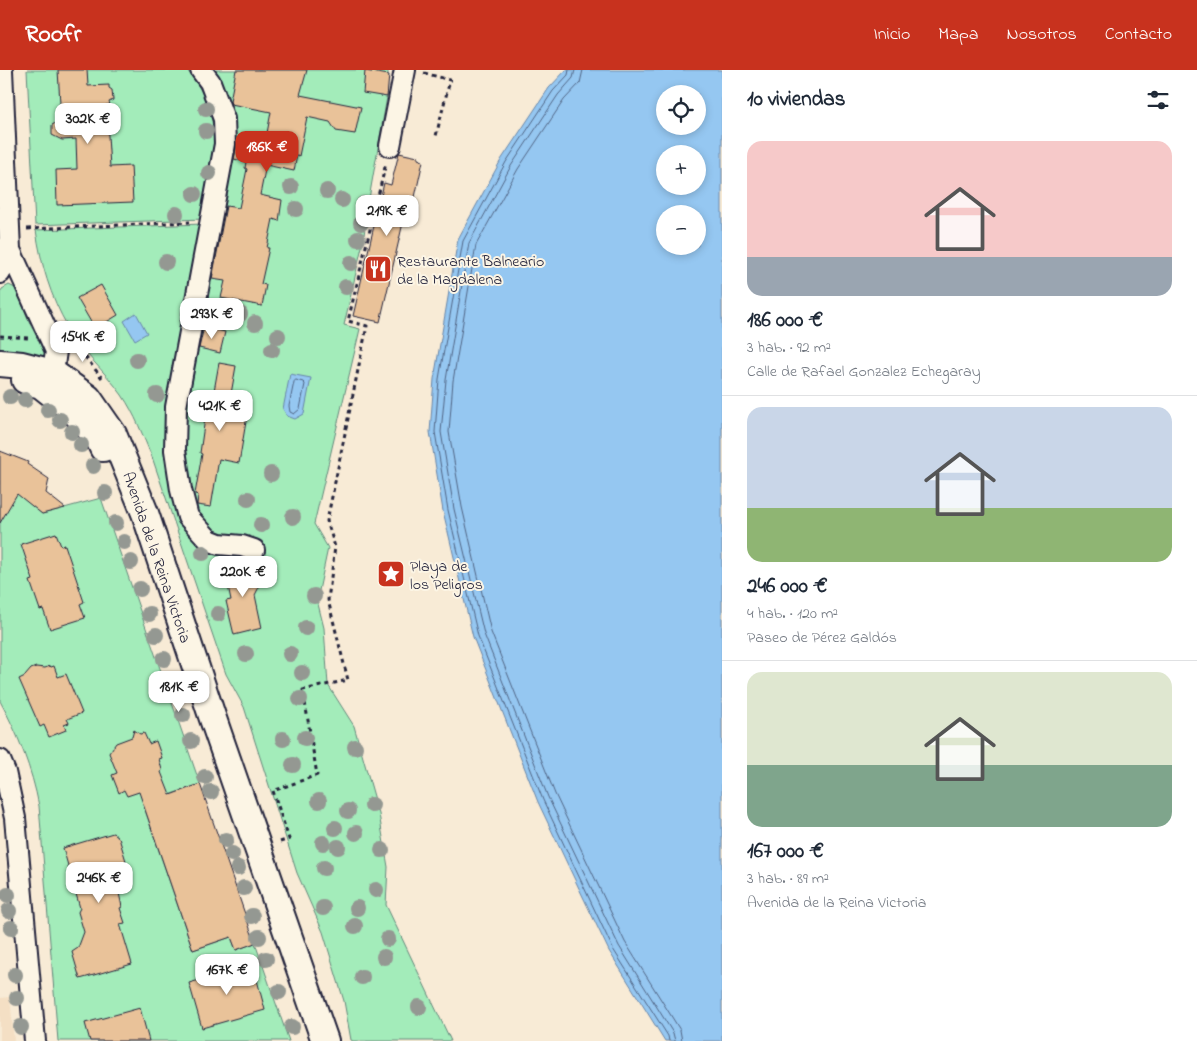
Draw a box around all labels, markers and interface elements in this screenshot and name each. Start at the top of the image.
text: Roofr [25,18,81,53]
text: Inicio [873,22,910,48]
text: Mapa [938,22,979,48]
text: Nosotros [1007,22,1077,48]
text: Contacto [1105,22,1172,48]
map controls [656,85,706,255]
button: locate [656,85,706,135]
text: 10 viviendas [747,85,845,115]
icon: filters [1144,86,1172,114]
pin: 302K € [47,102,129,145]
text: 302K € [66,107,110,131]
pin: 186K € [226,131,308,173]
text: 186K € [246,135,288,159]
button: + [656,145,706,195]
icon: home [915,174,1005,264]
pin: 219K € [346,194,428,237]
text: 219K € [367,199,407,223]
button: − [656,205,706,255]
place label: Restaurante Balneario de la Magdalena [397,250,544,292]
restaurant icon: Restaurante Balneario de la Magdalena [363,254,393,284]
pin: 293K € [171,298,253,340]
text: 293K € [191,302,233,326]
text: 186 000 € [747,306,823,336]
pin: 154K € [42,320,124,363]
text: 154K € [61,325,105,349]
text: 3 hab. · 92 m² [747,336,831,360]
text: Calle de Rafael Gonzalez Echegaray [747,360,981,384]
pin: 421K € [179,390,261,432]
text: 421K € [199,394,241,418]
icon: home [915,439,1005,529]
street label: Avenida de la Reina Victoria [116,469,197,646]
place label: Playa de los Peligros [410,555,483,597]
pin: 220K € [202,556,284,598]
place icon: Playa de los Peligros [376,559,406,589]
text: 220K € [220,560,266,584]
text: 246 000 € [747,572,828,602]
text: 4 hab. · 120 m² [747,602,838,626]
text: Paseo de Pérez Galdós [747,626,897,650]
pin: 181K € [138,670,220,713]
text: 181K € [159,675,199,699]
icon: home [915,704,1005,794]
text: 167 000 € [747,837,824,867]
pin: 246K € [58,862,140,904]
text: 246K € [77,866,121,890]
text: 3 hab. · 89 m² [747,867,829,891]
text: Avenida de la Reina Victoria [747,891,926,915]
pin: 167K € [186,954,268,996]
text: 167K € [206,958,248,982]

